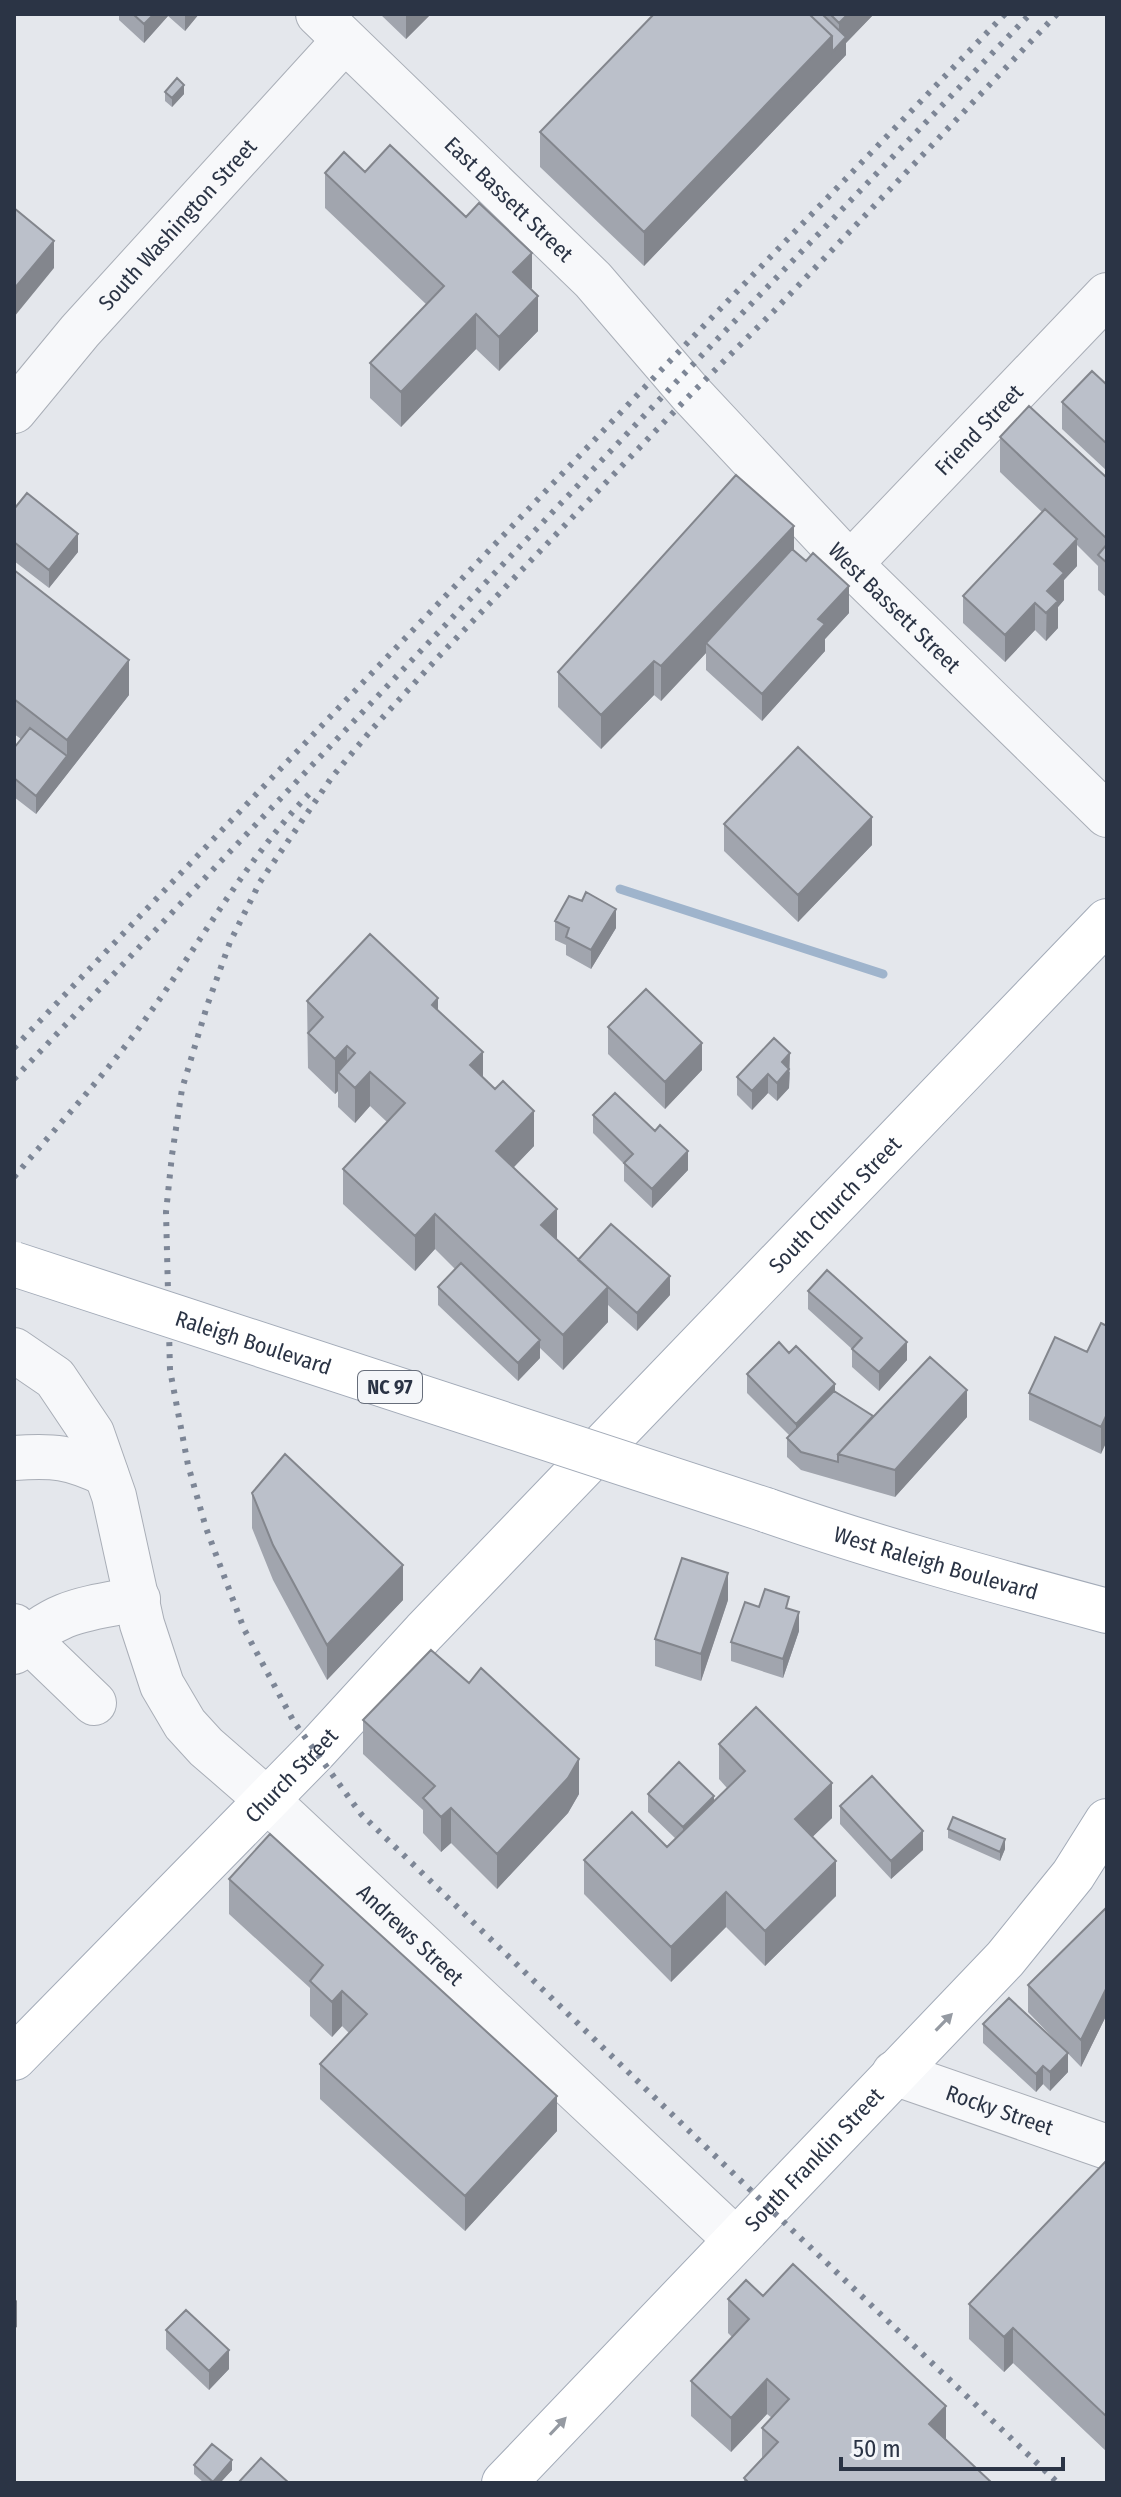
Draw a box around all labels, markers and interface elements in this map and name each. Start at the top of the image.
street label: East Bassett Street [439,131,579,268]
street label: South Washington Street [93,133,263,316]
street label: Friend Street [929,378,1029,481]
street label: West Bassett Street [823,537,967,679]
street label: South Church Street [763,1130,907,1279]
street label: Raleigh Boulevard [172,1305,335,1381]
road number: NC 97 [358,1371,422,1403]
street label: West Raleigh Boulevard [830,1521,1041,1606]
street label: Church Street [239,1722,344,1828]
street label: Andrews Street [351,1879,470,1992]
one-way arrow [935,2013,953,2032]
street label: Rocky Street [942,2079,1058,2142]
street label: South Franklin Street [739,2081,890,2237]
one-way arrow [548,2417,566,2436]
scale bar [841,2421,1063,2471]
text: 50 m [853,2435,901,2463]

